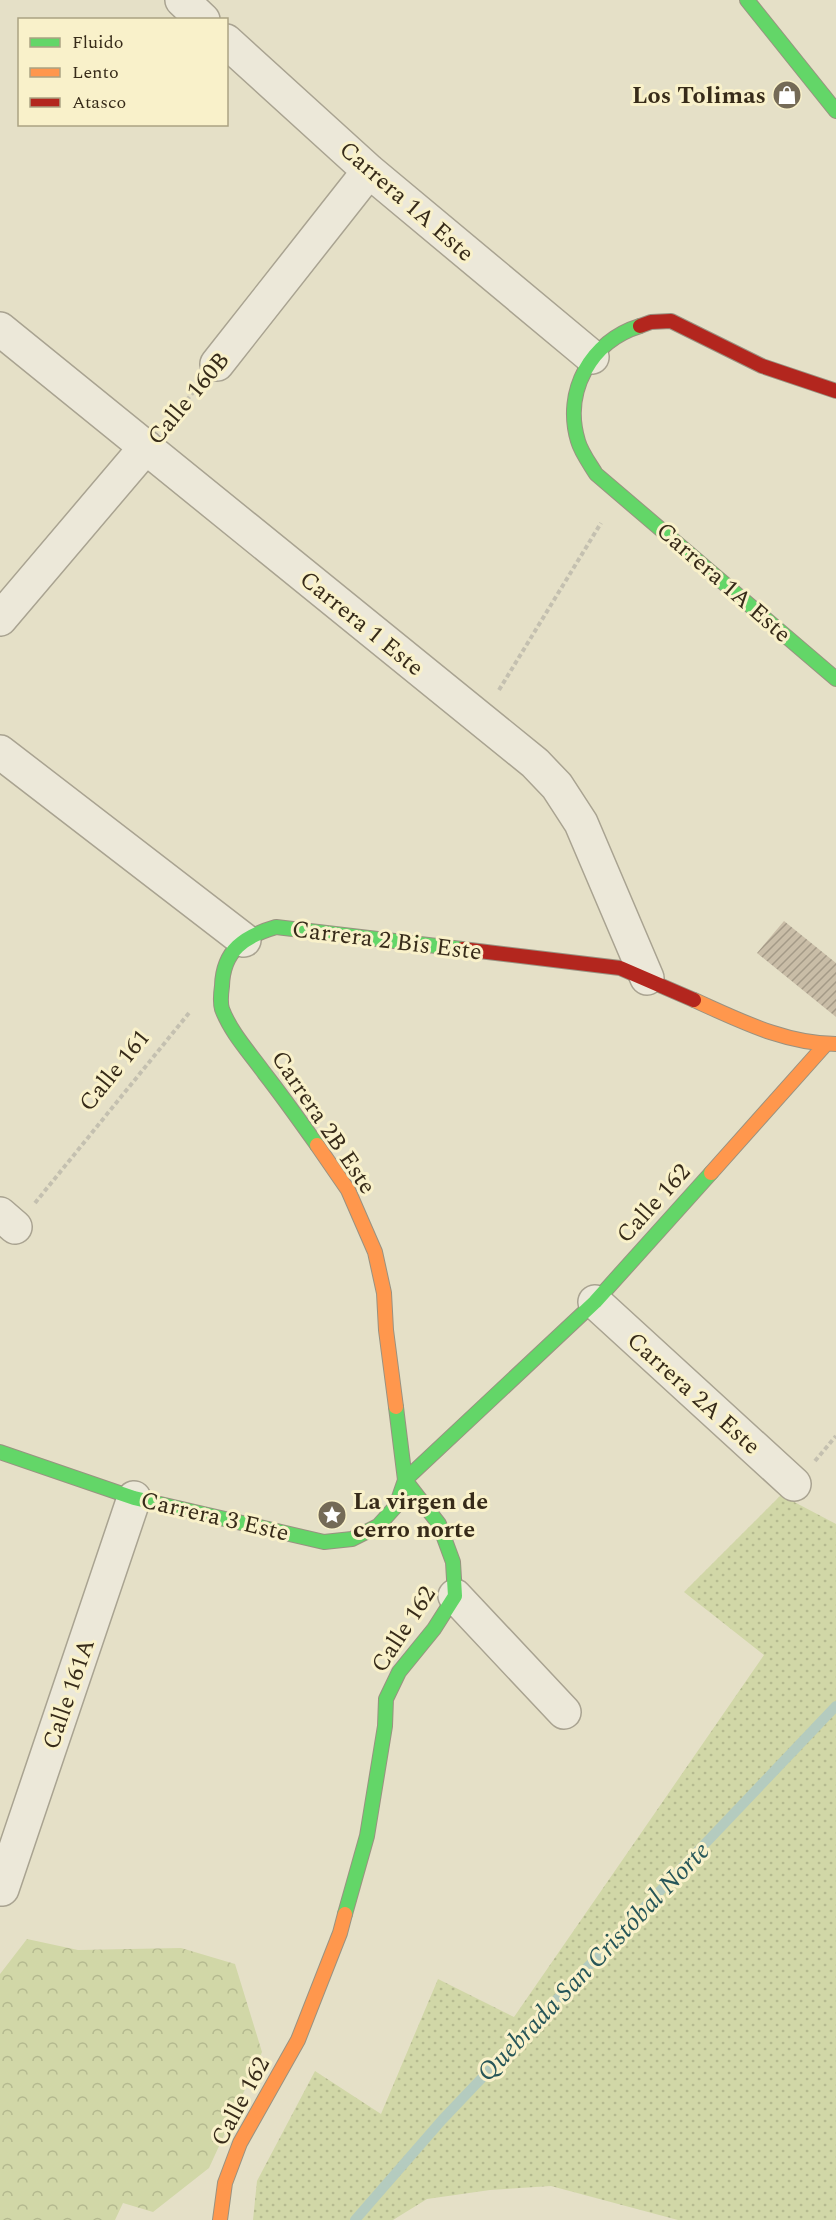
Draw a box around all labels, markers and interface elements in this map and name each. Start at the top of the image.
legend [18,18,228,126]
text: Fluido [72,29,124,56]
text: Lento [72,59,119,86]
place label: Los Tolimas [632,78,766,114]
shop icon: Los Tolimas [771,79,803,111]
text: Atasco [72,89,126,116]
street label: Carrera 1A Este [331,133,482,271]
street label: Calle 160B [139,344,239,453]
street label: Carrera 1A Este [648,514,799,652]
street label: Carrera 1 Este [291,562,431,685]
street label: Carrera 2 Bis Este [290,911,484,970]
street label: Calle 161 [70,1022,159,1120]
street label: Carrera 2B Este [262,1043,385,1202]
street label: Calle 162 [608,1156,699,1252]
street label: Carrera 2A Este [618,1324,768,1464]
street label: Carrera 3 Este [137,1482,293,1552]
place label: La virgen de cerro norte [353,1484,488,1548]
place icon: La virgen de cerro norte [316,1499,348,1531]
street label: Calle 162 [362,1579,445,1680]
street label: Calle 161A [33,1634,105,1754]
water label: Quebrada San Cristóbal Norte [468,1832,720,2091]
street label: Calle 162 [202,2050,279,2153]

